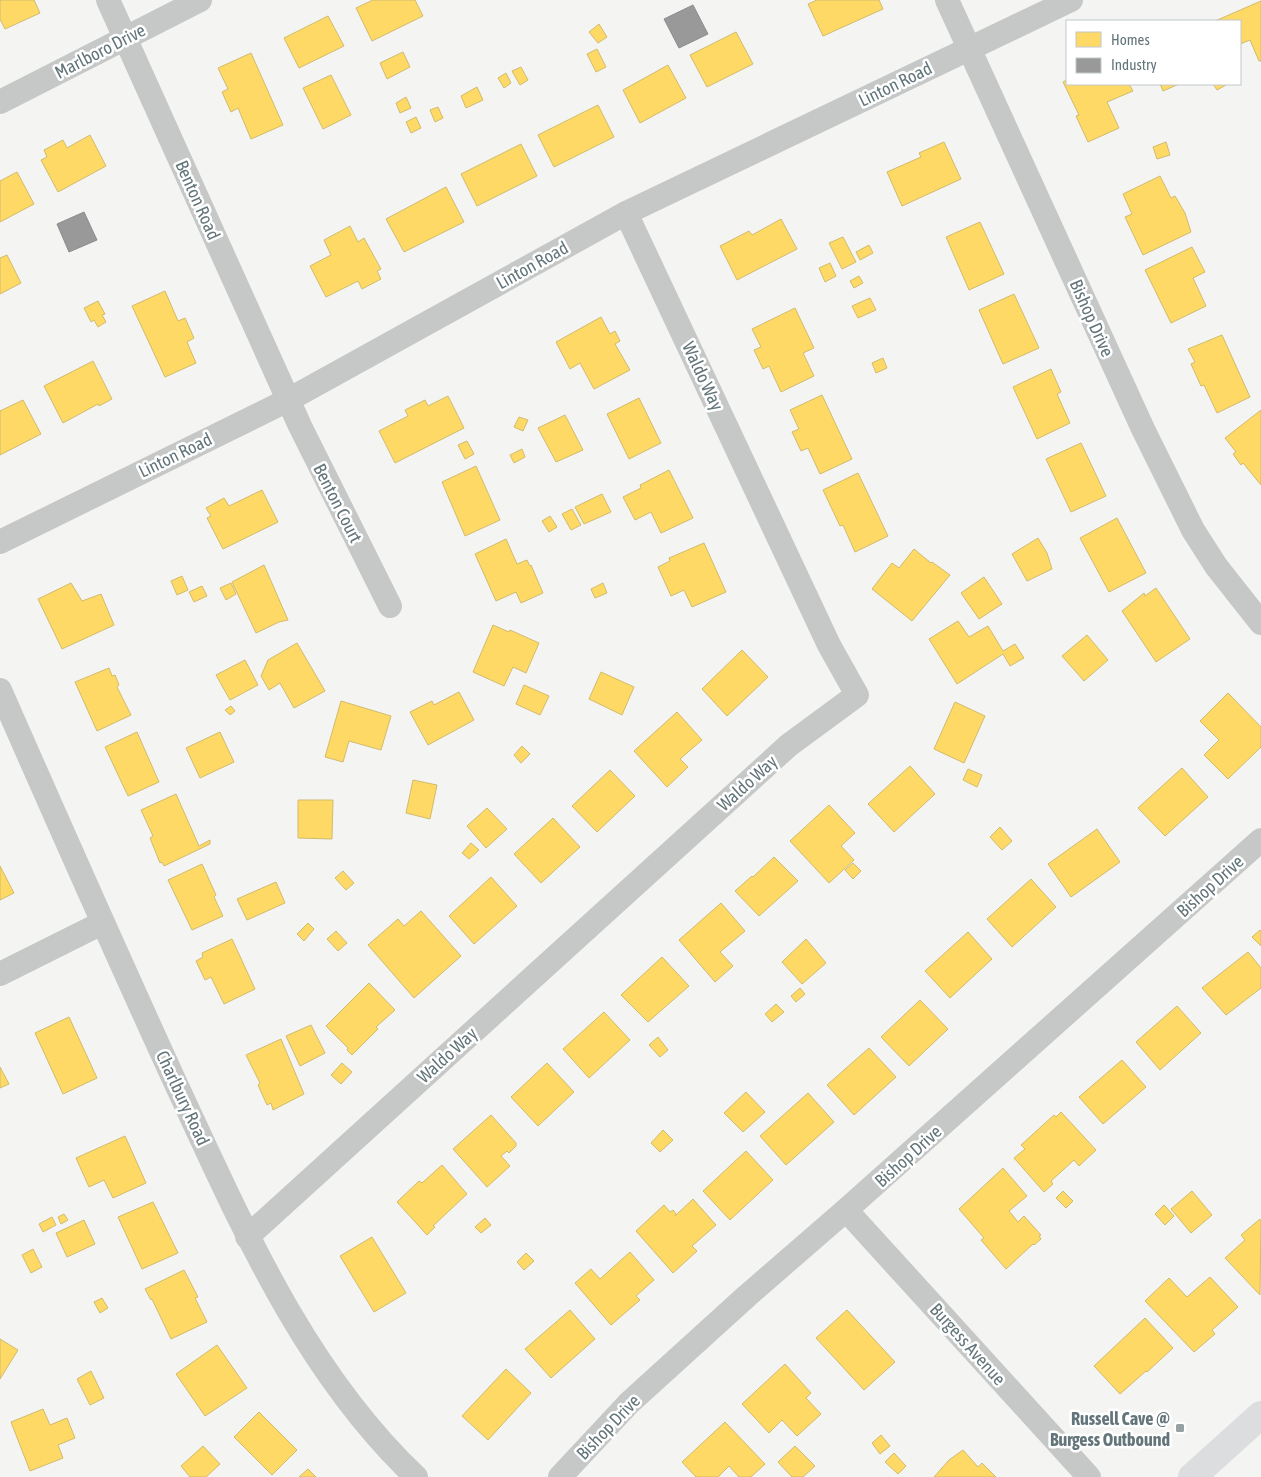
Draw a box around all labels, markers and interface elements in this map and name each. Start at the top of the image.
street label: Marlboro Drive [51,19,149,83]
legend [1066,20,1241,85]
text: Homes [1111,31,1150,48]
text: Industry [1111,56,1157,73]
street label: Linton Road [855,57,935,111]
street label: Benton Road [171,157,225,243]
street label: Linton Road [492,237,572,293]
street label: Bishop Drive [1066,276,1118,360]
street label: Waldo Way [678,338,728,414]
street label: Linton Road [135,428,215,482]
street label: Benton Court [309,460,367,546]
street label: Waldo Way [713,751,781,815]
street label: Bishop Drive [1172,851,1248,921]
street label: Waldo Way [413,1023,481,1087]
street label: Charlbury Road [152,1047,214,1149]
street label: Bishop Drive [870,1121,946,1191]
street label: Burgess Avenue [926,1299,1010,1389]
street label: Bishop Drive [572,1390,644,1464]
place label: Russell Cave @ Burgess Outbound [1050,1408,1170,1450]
marker: Russell Cave @ Burgess Outbound [1174,1422,1186,1434]

